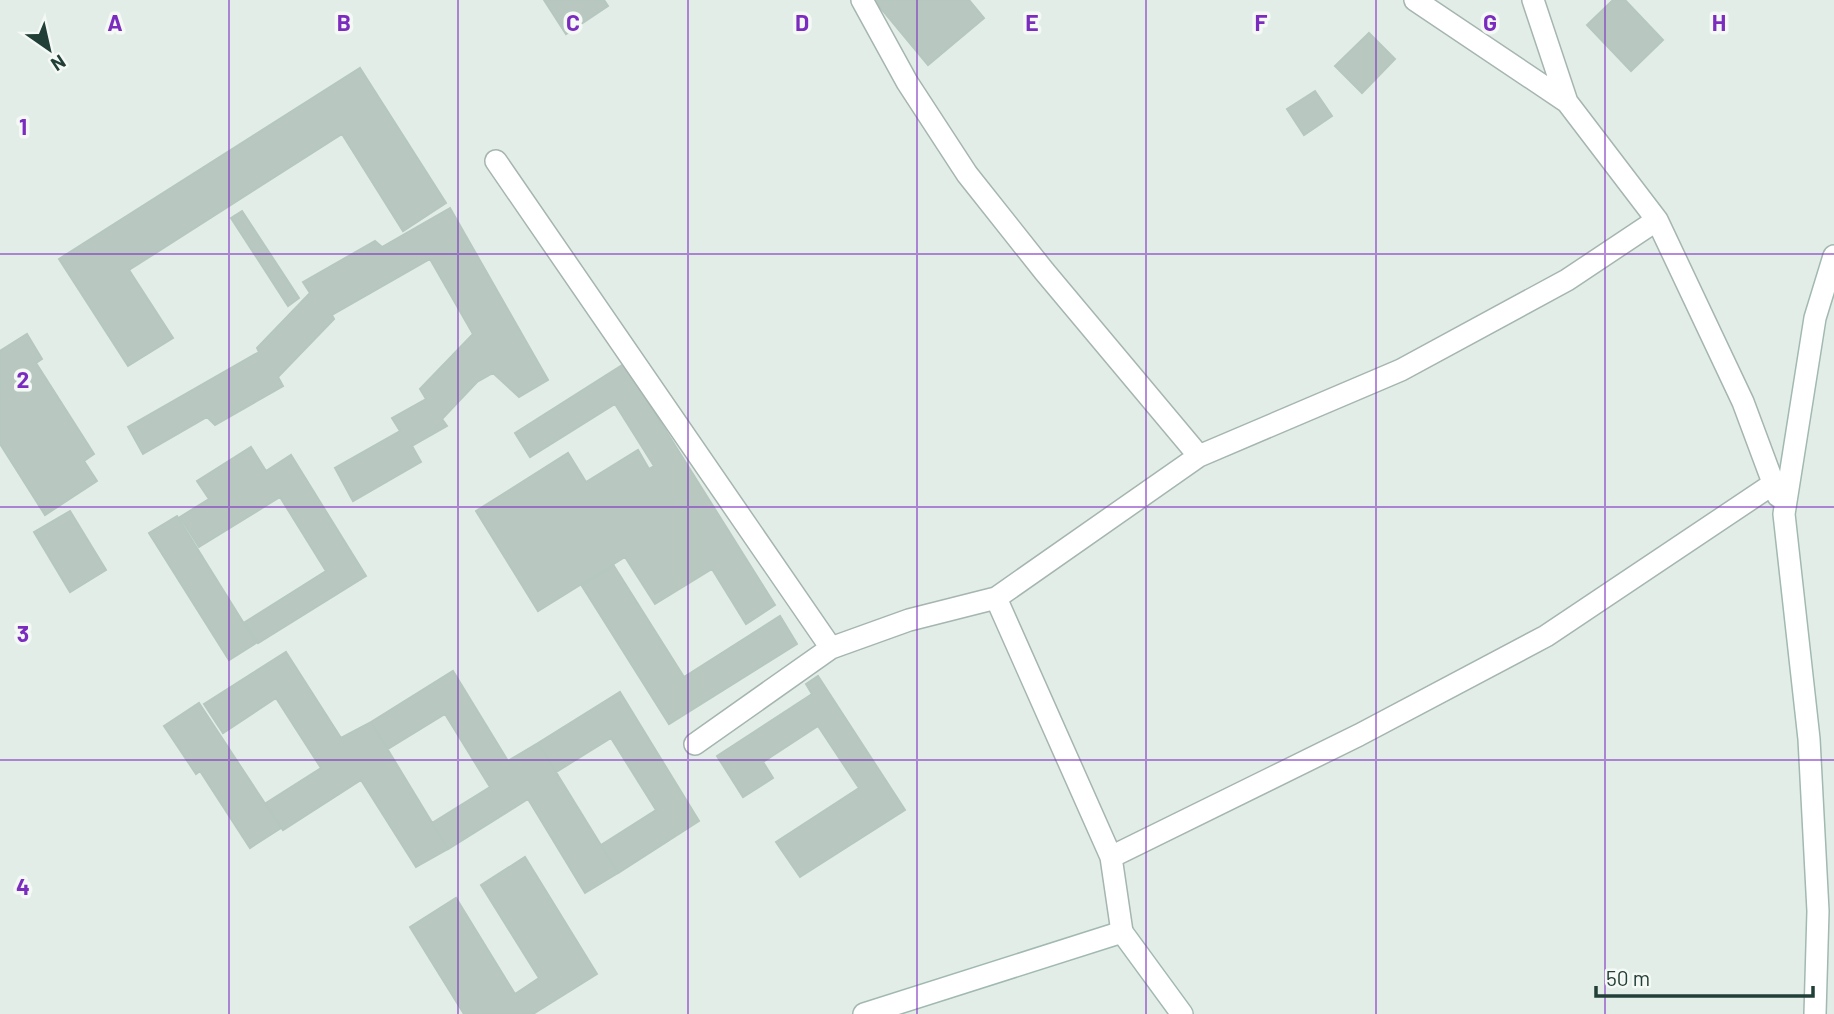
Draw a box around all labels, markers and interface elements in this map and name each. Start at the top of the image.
text: A [107,8,123,36]
text: B [337,8,351,36]
text: C [566,8,580,36]
text: D [795,8,809,36]
text: E [1025,8,1039,36]
text: F [1255,8,1268,36]
text: G [1483,8,1497,36]
text: H [1712,8,1726,36]
north arrow [14,14,84,84]
text: N [47,50,70,77]
text: 1 [19,112,27,140]
text: 2 [17,365,29,393]
text: 3 [17,619,29,647]
text: 4 [16,872,30,900]
scale bar [1596,954,1813,998]
text: 50 m [1606,965,1650,990]

